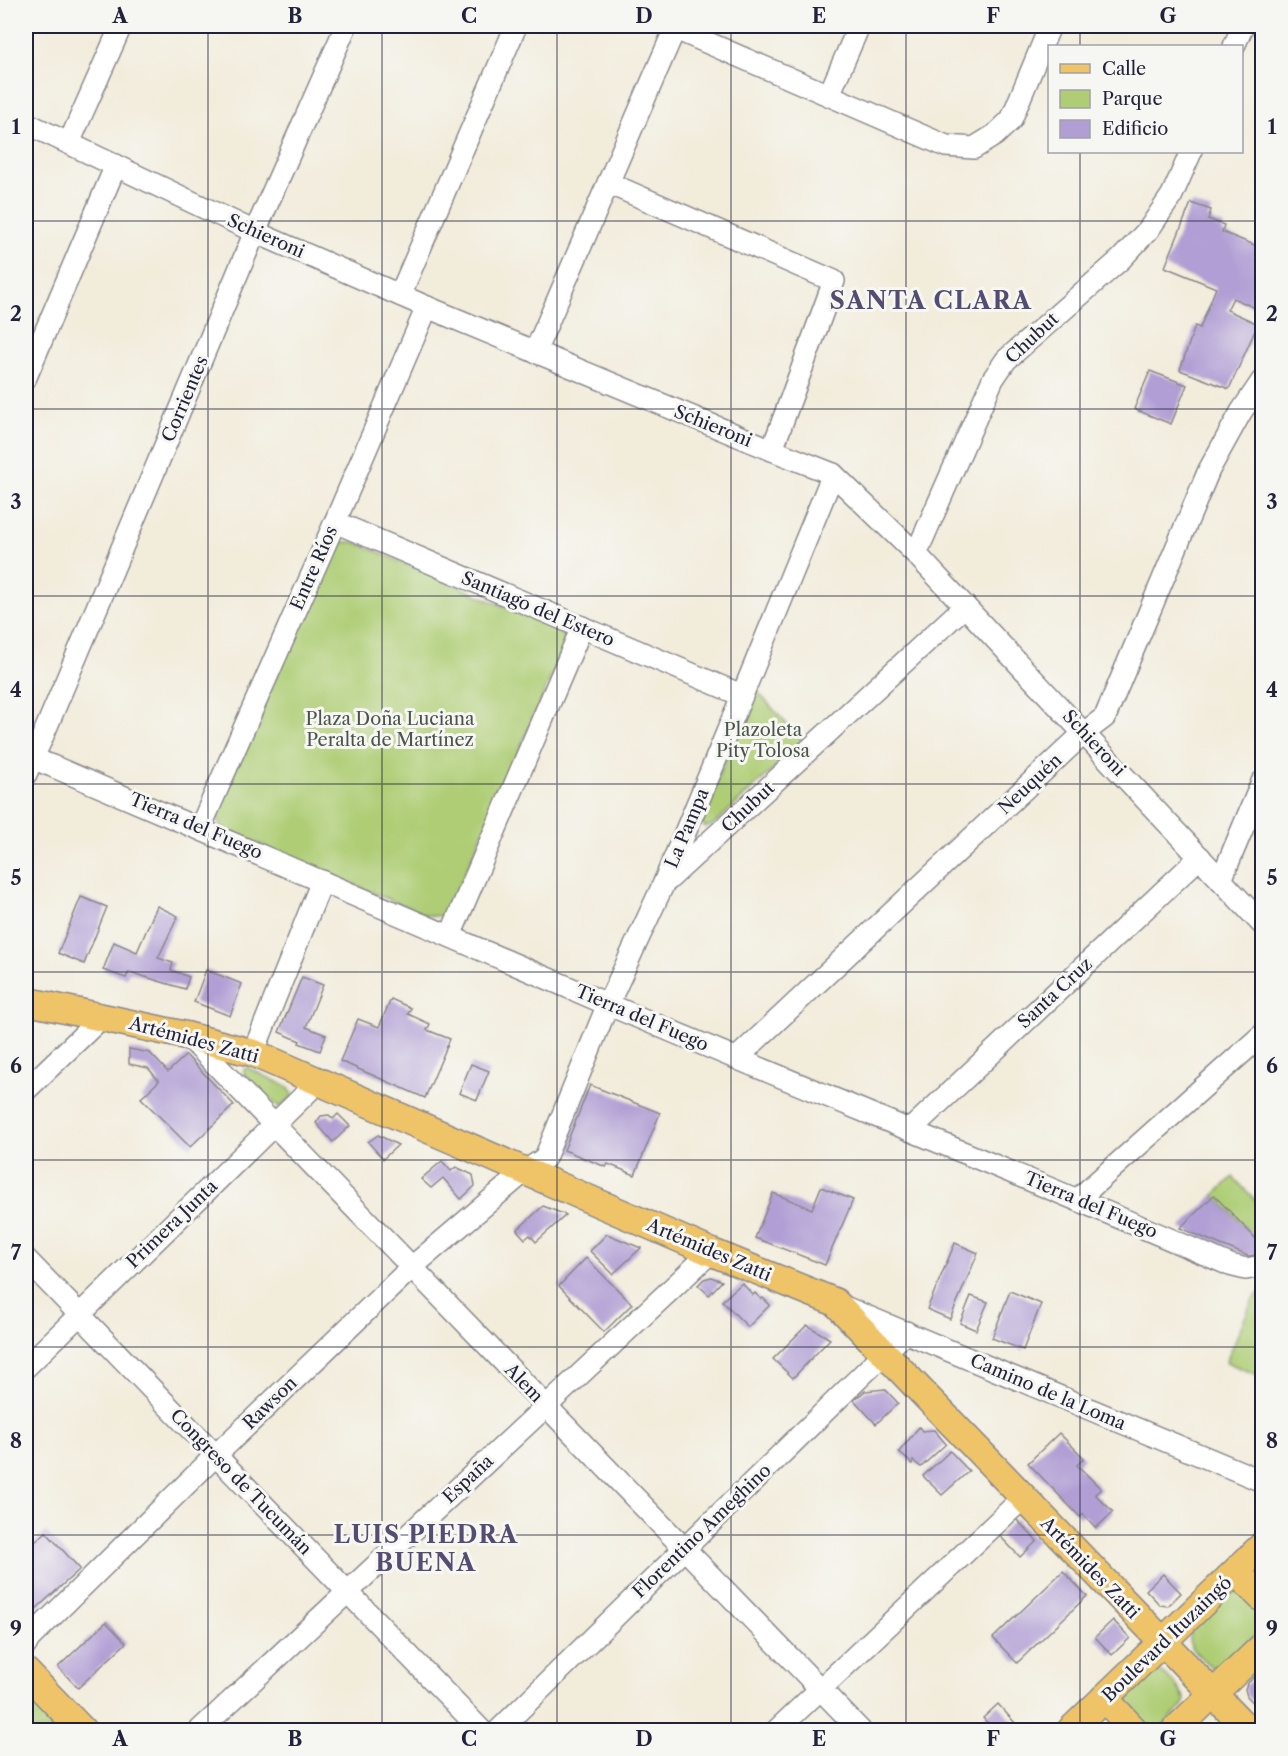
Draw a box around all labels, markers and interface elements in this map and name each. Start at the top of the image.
text: A [111,4,128,28]
text: B [288,4,303,28]
text: C [461,4,477,28]
text: D [635,4,653,28]
text: E [812,4,826,28]
text: F [986,4,1000,28]
text: G [1160,4,1177,28]
legend [1048,45,1243,153]
text: Calle [1102,58,1146,80]
text: Parque [1102,88,1163,110]
text: 1 [12,115,21,139]
text: 1 [1268,115,1277,139]
text: Edificio [1102,118,1168,140]
street label: Schieroni [224,209,308,263]
district label: SANTA CLARA [830,286,1032,315]
text: 2 [10,302,22,326]
text: 2 [1266,302,1278,326]
street label: Chubut [1001,308,1064,368]
street label: Corrientes [157,353,213,445]
street label: Schieroni [671,400,756,452]
text: 3 [10,490,22,514]
text: 3 [1266,490,1278,514]
street label: Entre Ríos [286,523,342,613]
street label: Santiago del Estero [458,567,618,651]
text: 4 [10,678,22,702]
text: 4 [1266,678,1278,702]
street label: Schieroni [1058,705,1130,781]
park label: Plaza Doña Luciana Peralta de Martínez [306,708,475,751]
park label: Plazoleta Pity Tolosa [716,719,811,762]
street label: Neuquén [994,749,1066,819]
street label: Chubut [717,777,780,837]
street label: La Pampa [660,784,714,871]
street label: Tierra del Fuego [126,788,266,864]
text: 5 [10,866,22,890]
text: 5 [1266,866,1278,890]
street label: Santa Cruz [1013,953,1097,1033]
street label: Tierra del Fuego [572,980,712,1056]
street label: Artémides Zatti [126,1012,262,1068]
text: 6 [10,1054,22,1078]
text: 6 [1266,1054,1278,1078]
street label: Tierra del Fuego [1021,1167,1161,1243]
street label: Primera Junta [122,1175,222,1273]
street label: Artémides Zatti [642,1213,775,1286]
text: 7 [11,1241,22,1265]
text: 7 [1267,1241,1278,1265]
street label: Camino de la Loma [967,1349,1130,1435]
street label: Alem [500,1358,548,1407]
street label: Rawson [238,1372,302,1434]
street label: Congreso de Tucumán [166,1405,316,1559]
text: 8 [10,1429,22,1453]
text: 8 [1266,1429,1278,1453]
street label: España [438,1450,498,1508]
street label: Florentino Ameghino [628,1459,776,1603]
street label: Artémides Zatti [1035,1512,1145,1624]
district label: LUIS PIEDRA BUENA [333,1520,519,1577]
street label: Boulevard Ituzaingó [1098,1572,1236,1706]
text: 9 [10,1617,22,1641]
text: 9 [1266,1617,1278,1641]
text: A [111,1727,128,1751]
text: B [288,1727,303,1751]
text: C [461,1727,477,1751]
text: D [635,1727,653,1751]
text: E [812,1727,826,1751]
text: F [986,1727,1000,1751]
text: G [1160,1727,1177,1751]

